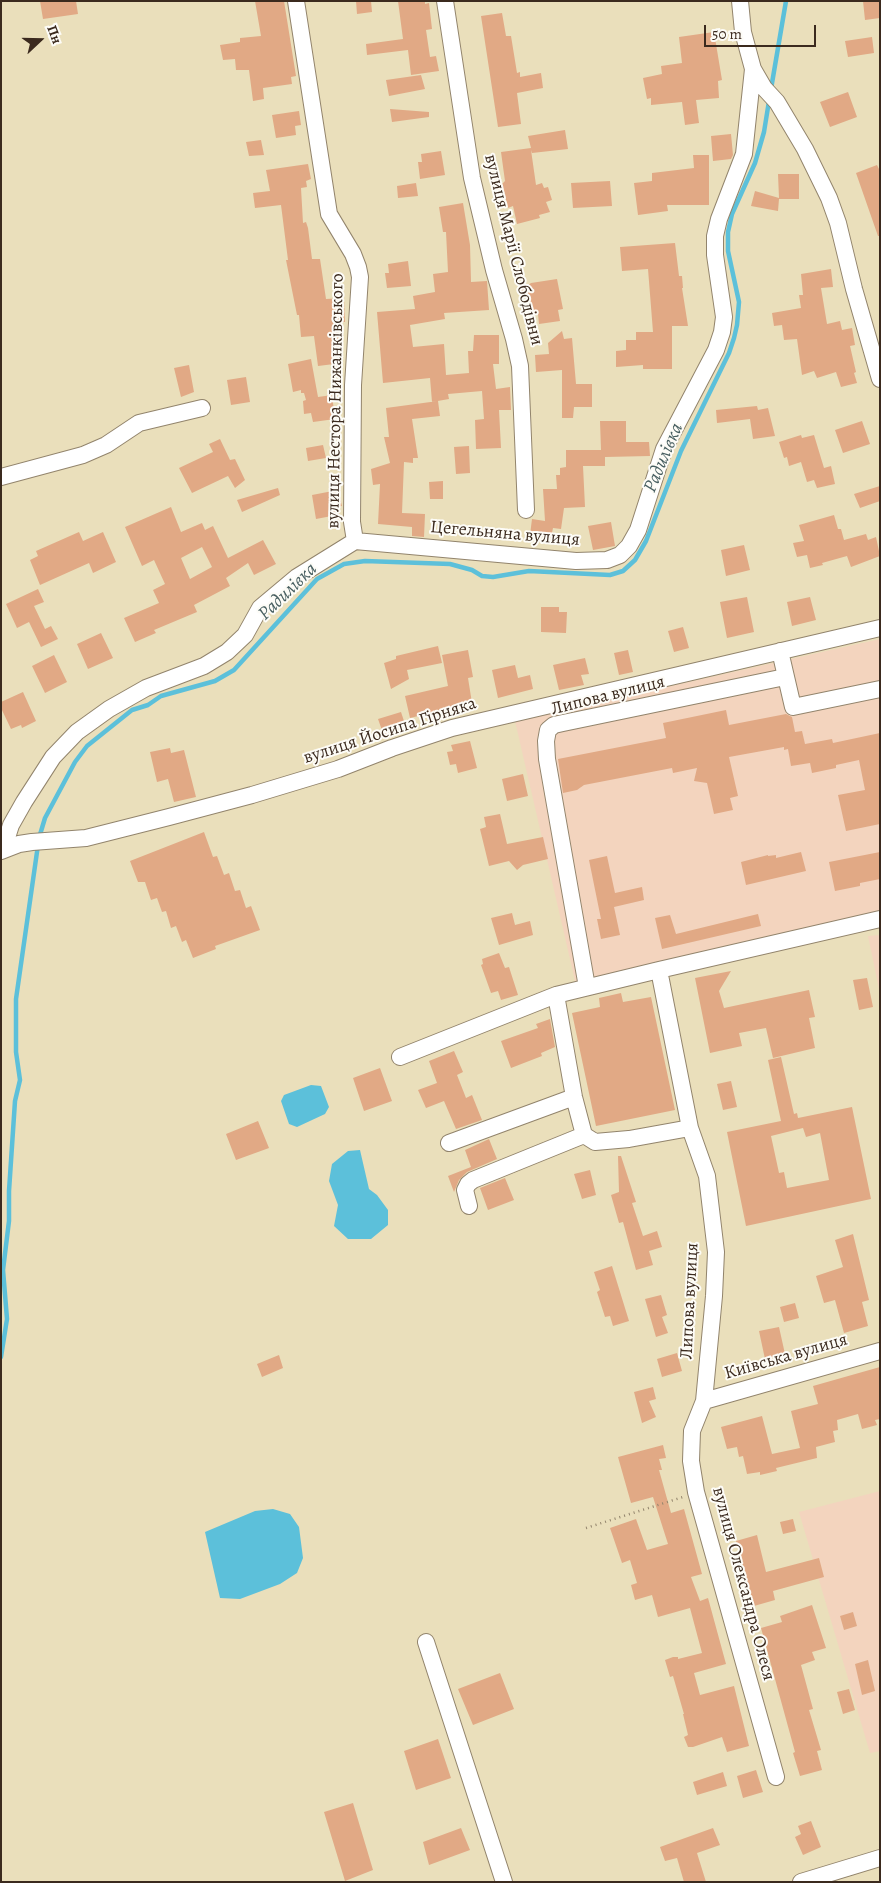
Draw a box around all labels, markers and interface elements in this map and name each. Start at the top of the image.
north arrow [15,15,65,65]
scale bar [706,15,818,47]
text: Пн [42,22,67,46]
text: 50 m [712,24,742,44]
street label: вулиця Марії Слободівни [479,152,547,348]
street label: вулиця Нестора Нижанківського [323,273,349,529]
water label: Радилівка [639,420,689,496]
street label: Цегельняна вулиця [429,517,581,551]
water label: Радилівка [254,558,322,626]
street label: Липова вулиця [549,671,667,721]
street label: вулиця Йосипа Гірняка [301,693,479,769]
street label: Липова вулиця [676,1242,704,1360]
street label: Київська вулиця [722,1329,850,1385]
street label: вулиця Олександра Олеся [707,1485,779,1683]

